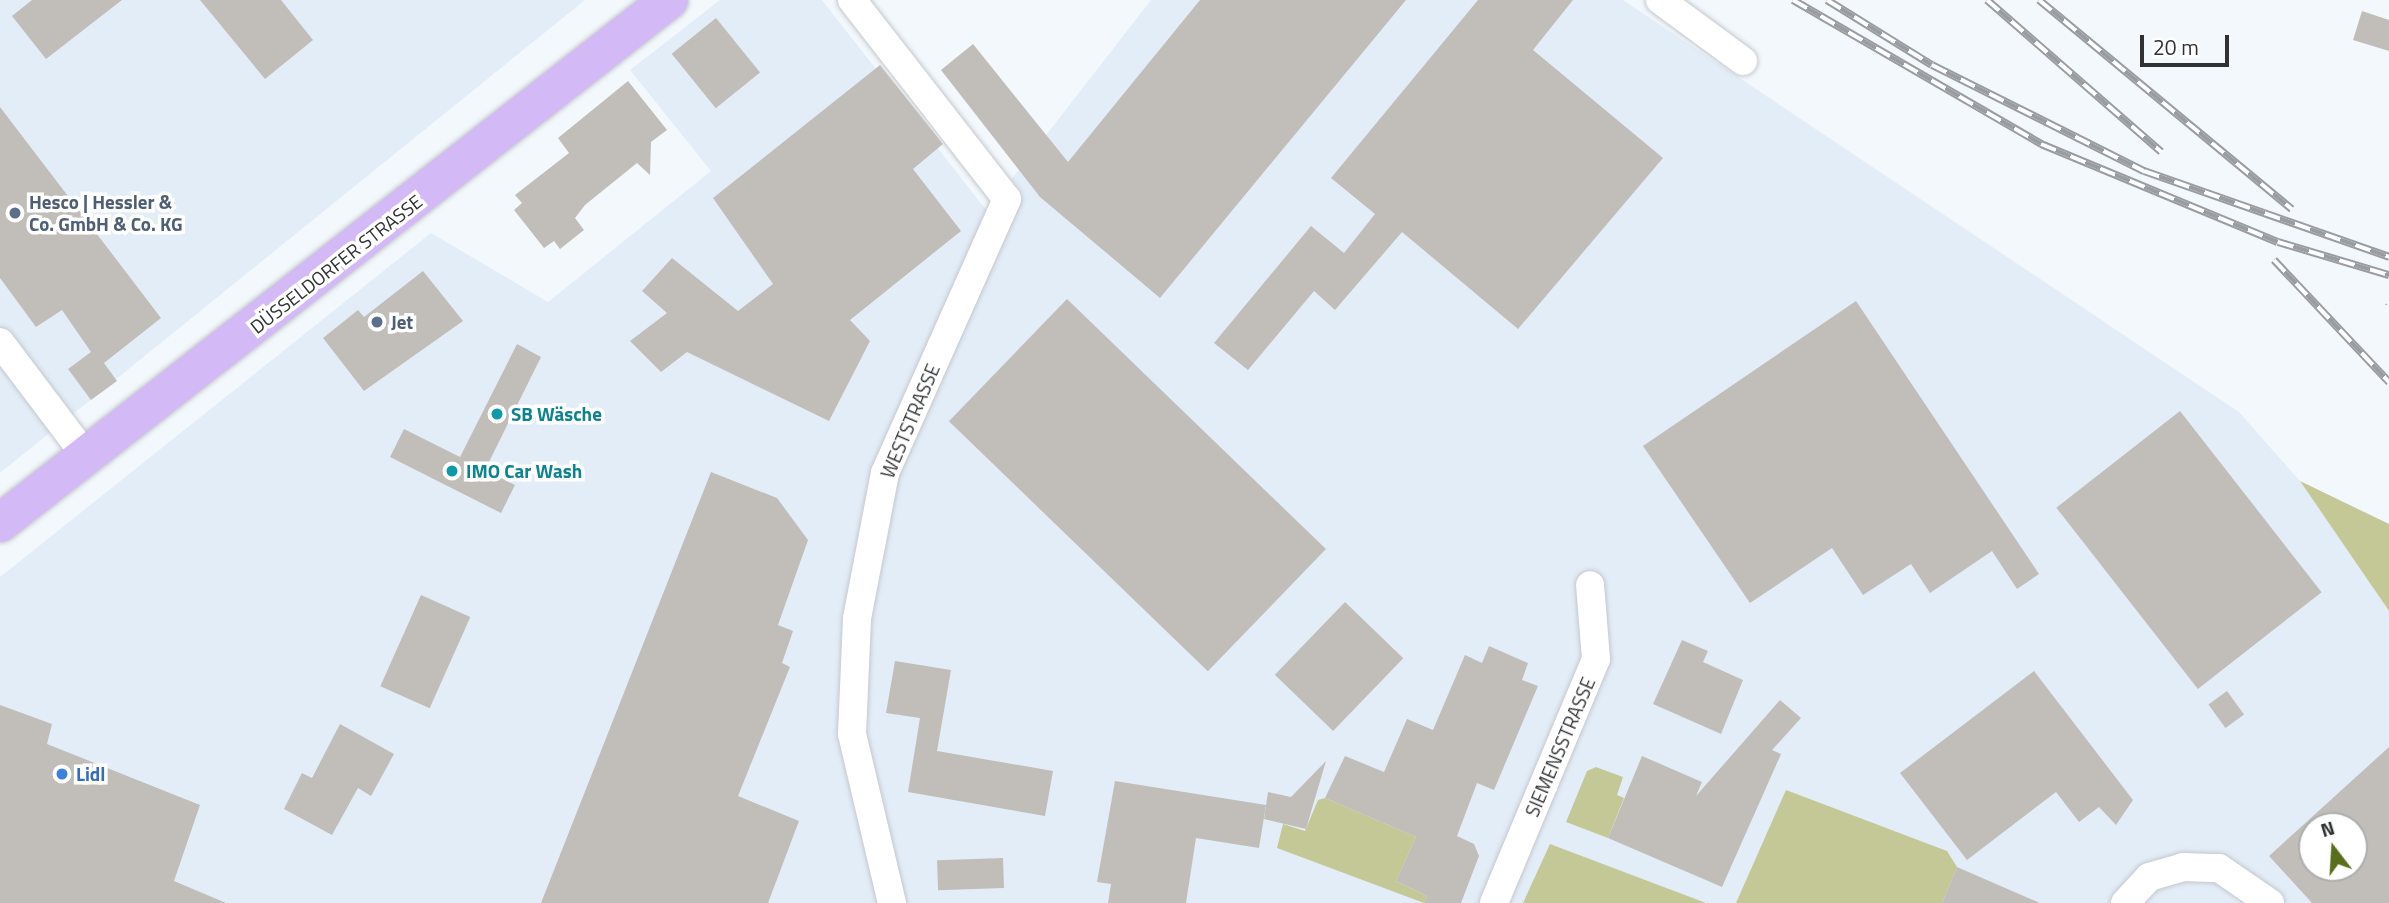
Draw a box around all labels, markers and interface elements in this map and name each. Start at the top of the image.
scale bar [2144,21,2233,65]
text: 20 m [2153,31,2199,63]
street label: DÜSSELDORFER STRASSE [246,190,426,338]
place label: Hesco | Hessler & Co. GmbH & Co. KG [29,191,183,235]
marker: Hesco | Hessler & Co. GmbH & Co. KG [7,205,23,221]
place label: Jet [391,311,413,333]
marker: Jet [369,314,385,330]
street label: WESTSTRASSE [876,361,944,481]
place label: SB Wäsche [511,403,602,425]
marker: SB Wäsche [489,406,505,422]
place label: IMO Car Wash [466,460,582,482]
marker: IMO Car Wash [444,463,460,479]
street label: SIEMENSSTRASSE [1520,674,1600,820]
place label: Lidl [76,763,105,785]
marker: Lidl [54,766,70,782]
north arrow [2298,812,2368,882]
text: N [2317,813,2338,844]

